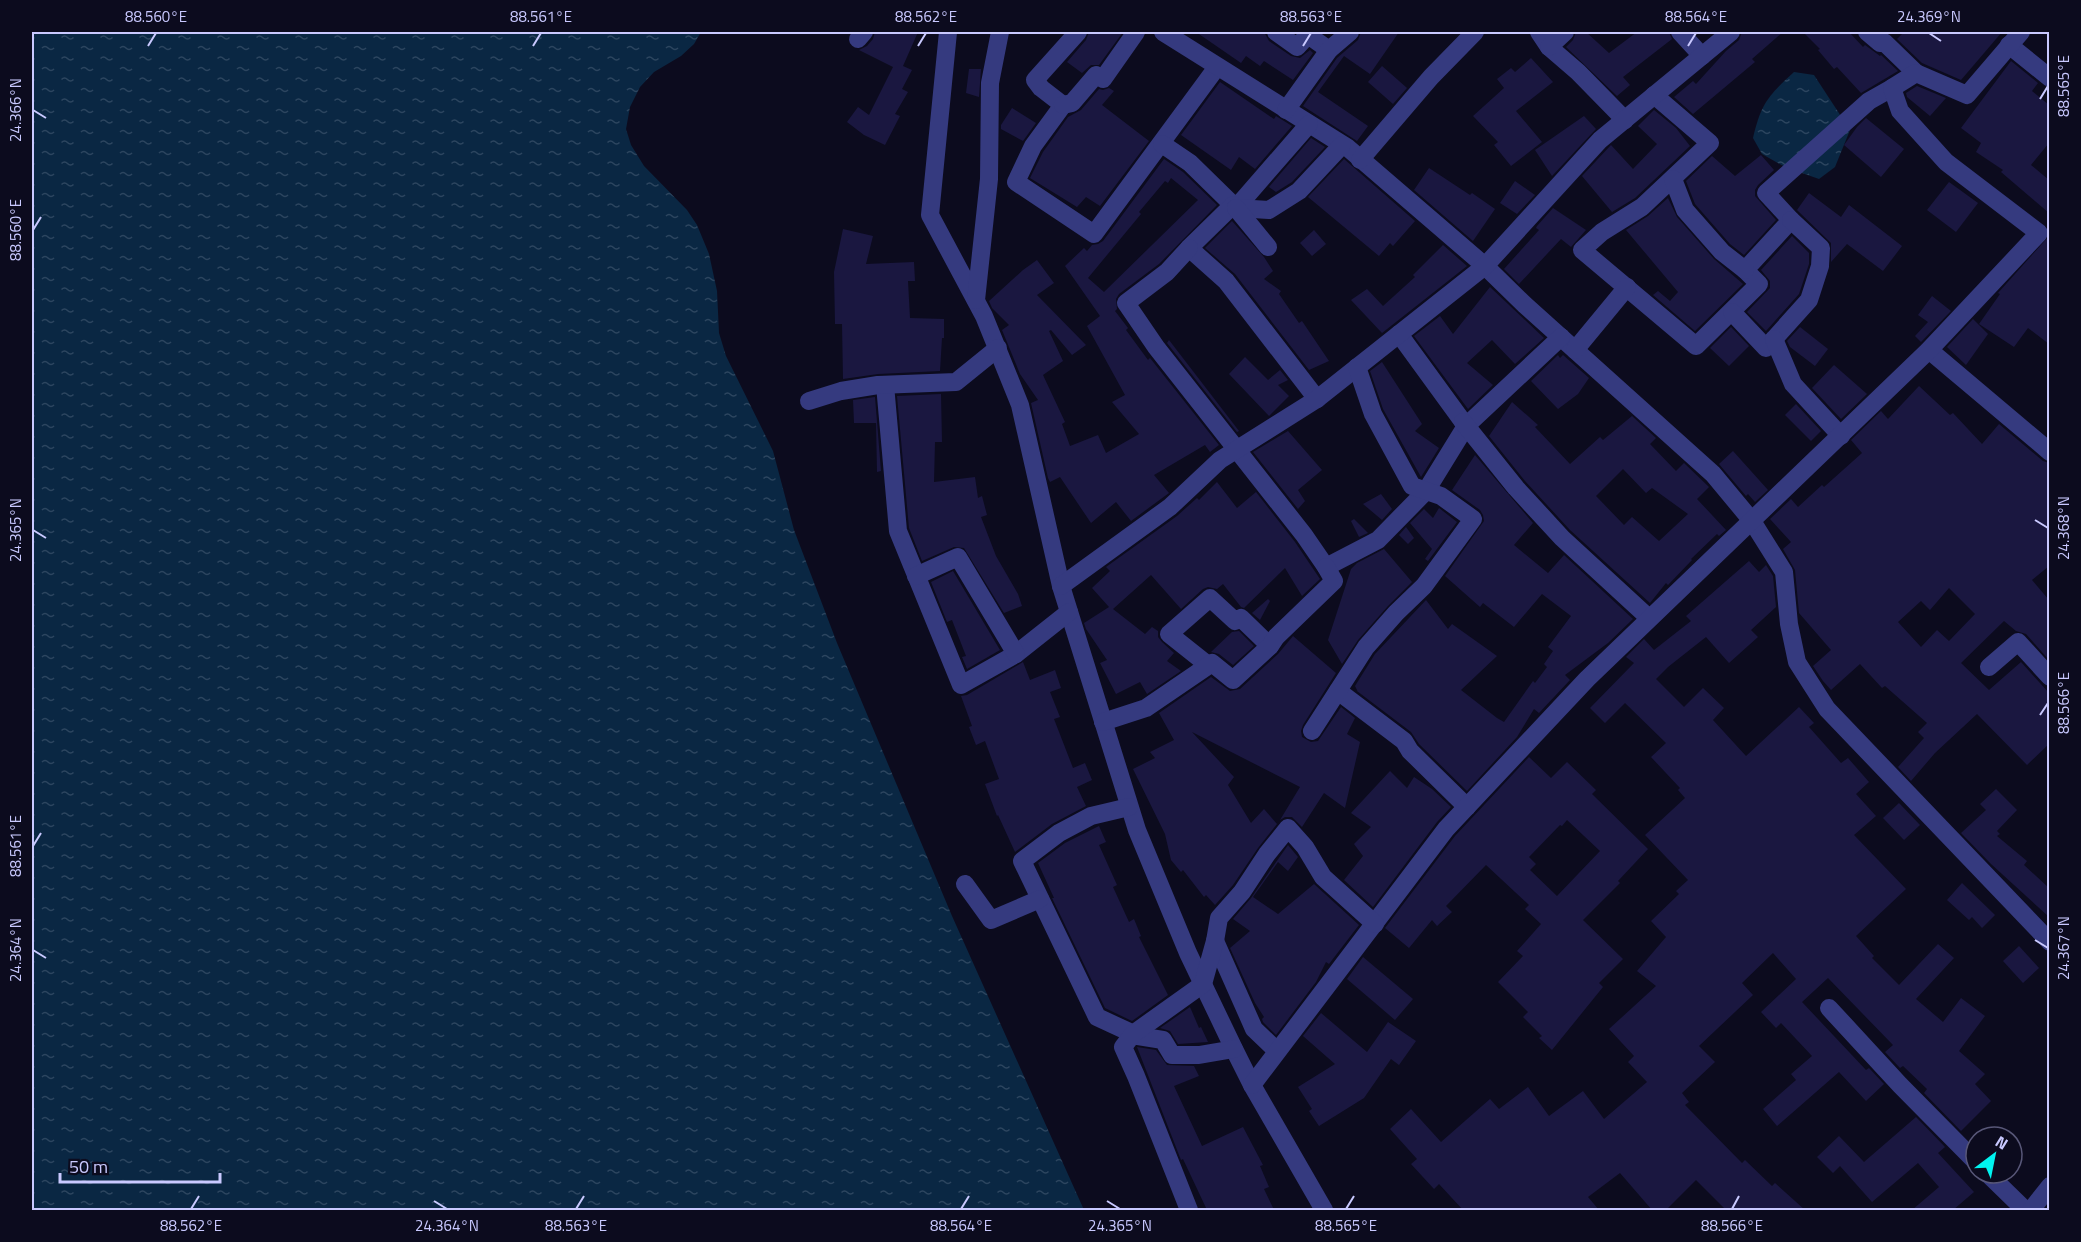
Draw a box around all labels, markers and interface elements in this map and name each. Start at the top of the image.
text: 88.560°E [125,5,187,28]
text: 88.561°E [510,5,572,28]
text: 88.562°E [895,5,957,28]
text: 88.563°E [1280,5,1342,28]
text: 88.564°E [1665,5,1727,28]
text: 24.369°N [1897,5,1961,28]
text: 88.565°E [2052,55,2075,117]
text: 24.366°N [4,78,27,142]
text: 88.560°E [4,199,27,261]
text: 24.368°N [2052,496,2075,560]
text: 24.365°N [4,498,27,562]
text: 88.566°E [2052,672,2075,734]
text: 88.561°E [4,815,27,877]
text: 24.367°N [2052,916,2075,980]
text: 24.364°N [4,918,27,982]
north arrow [1964,1125,2024,1185]
text: N [1991,1129,2013,1155]
scale bar [60,1146,220,1184]
text: 50 m [69,1153,108,1180]
text: 88.562°E [160,1214,222,1237]
text: 24.364°N [415,1214,479,1237]
text: 88.563°E [545,1214,607,1237]
text: 88.564°E [930,1214,992,1237]
text: 24.365°N [1088,1214,1152,1237]
text: 88.565°E [1315,1214,1377,1237]
text: 88.566°E [1701,1214,1763,1237]

